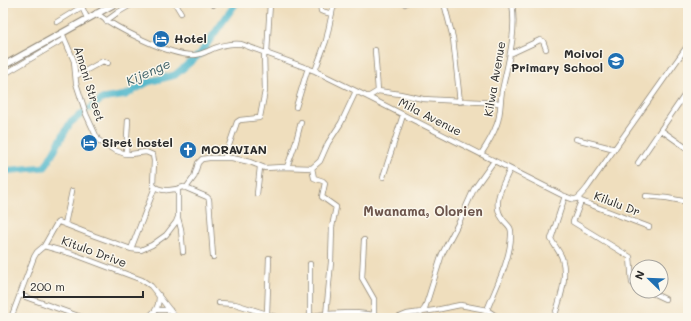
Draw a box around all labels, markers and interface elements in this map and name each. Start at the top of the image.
hotel icon: Hotel [151,29,171,49]
place label: Hotel [174,30,207,46]
street label: Kilwa Avenue [480,40,509,118]
street label: Amani Street [71,44,109,123]
place label: Moivoi Primary School [511,45,603,75]
school or university icon: Moivoi Primary School [606,51,626,71]
water label: Kijenge [123,54,173,89]
street label: Mila Avenue [396,93,465,139]
hotel icon: Siret hostel [79,133,99,153]
place label: Siret hostel [102,134,173,150]
church icon: MORAVIAN [178,140,198,160]
place label: MORAVIAN [201,141,267,157]
street label: Kilulu Dr [592,187,643,219]
district label: Mwanama, Olorien [363,202,483,219]
street label: Kitulo Drive [59,232,129,270]
north arrow [629,259,669,299]
text: N [631,268,648,282]
scale bar [24,273,143,299]
text: 200 m [30,278,65,294]

